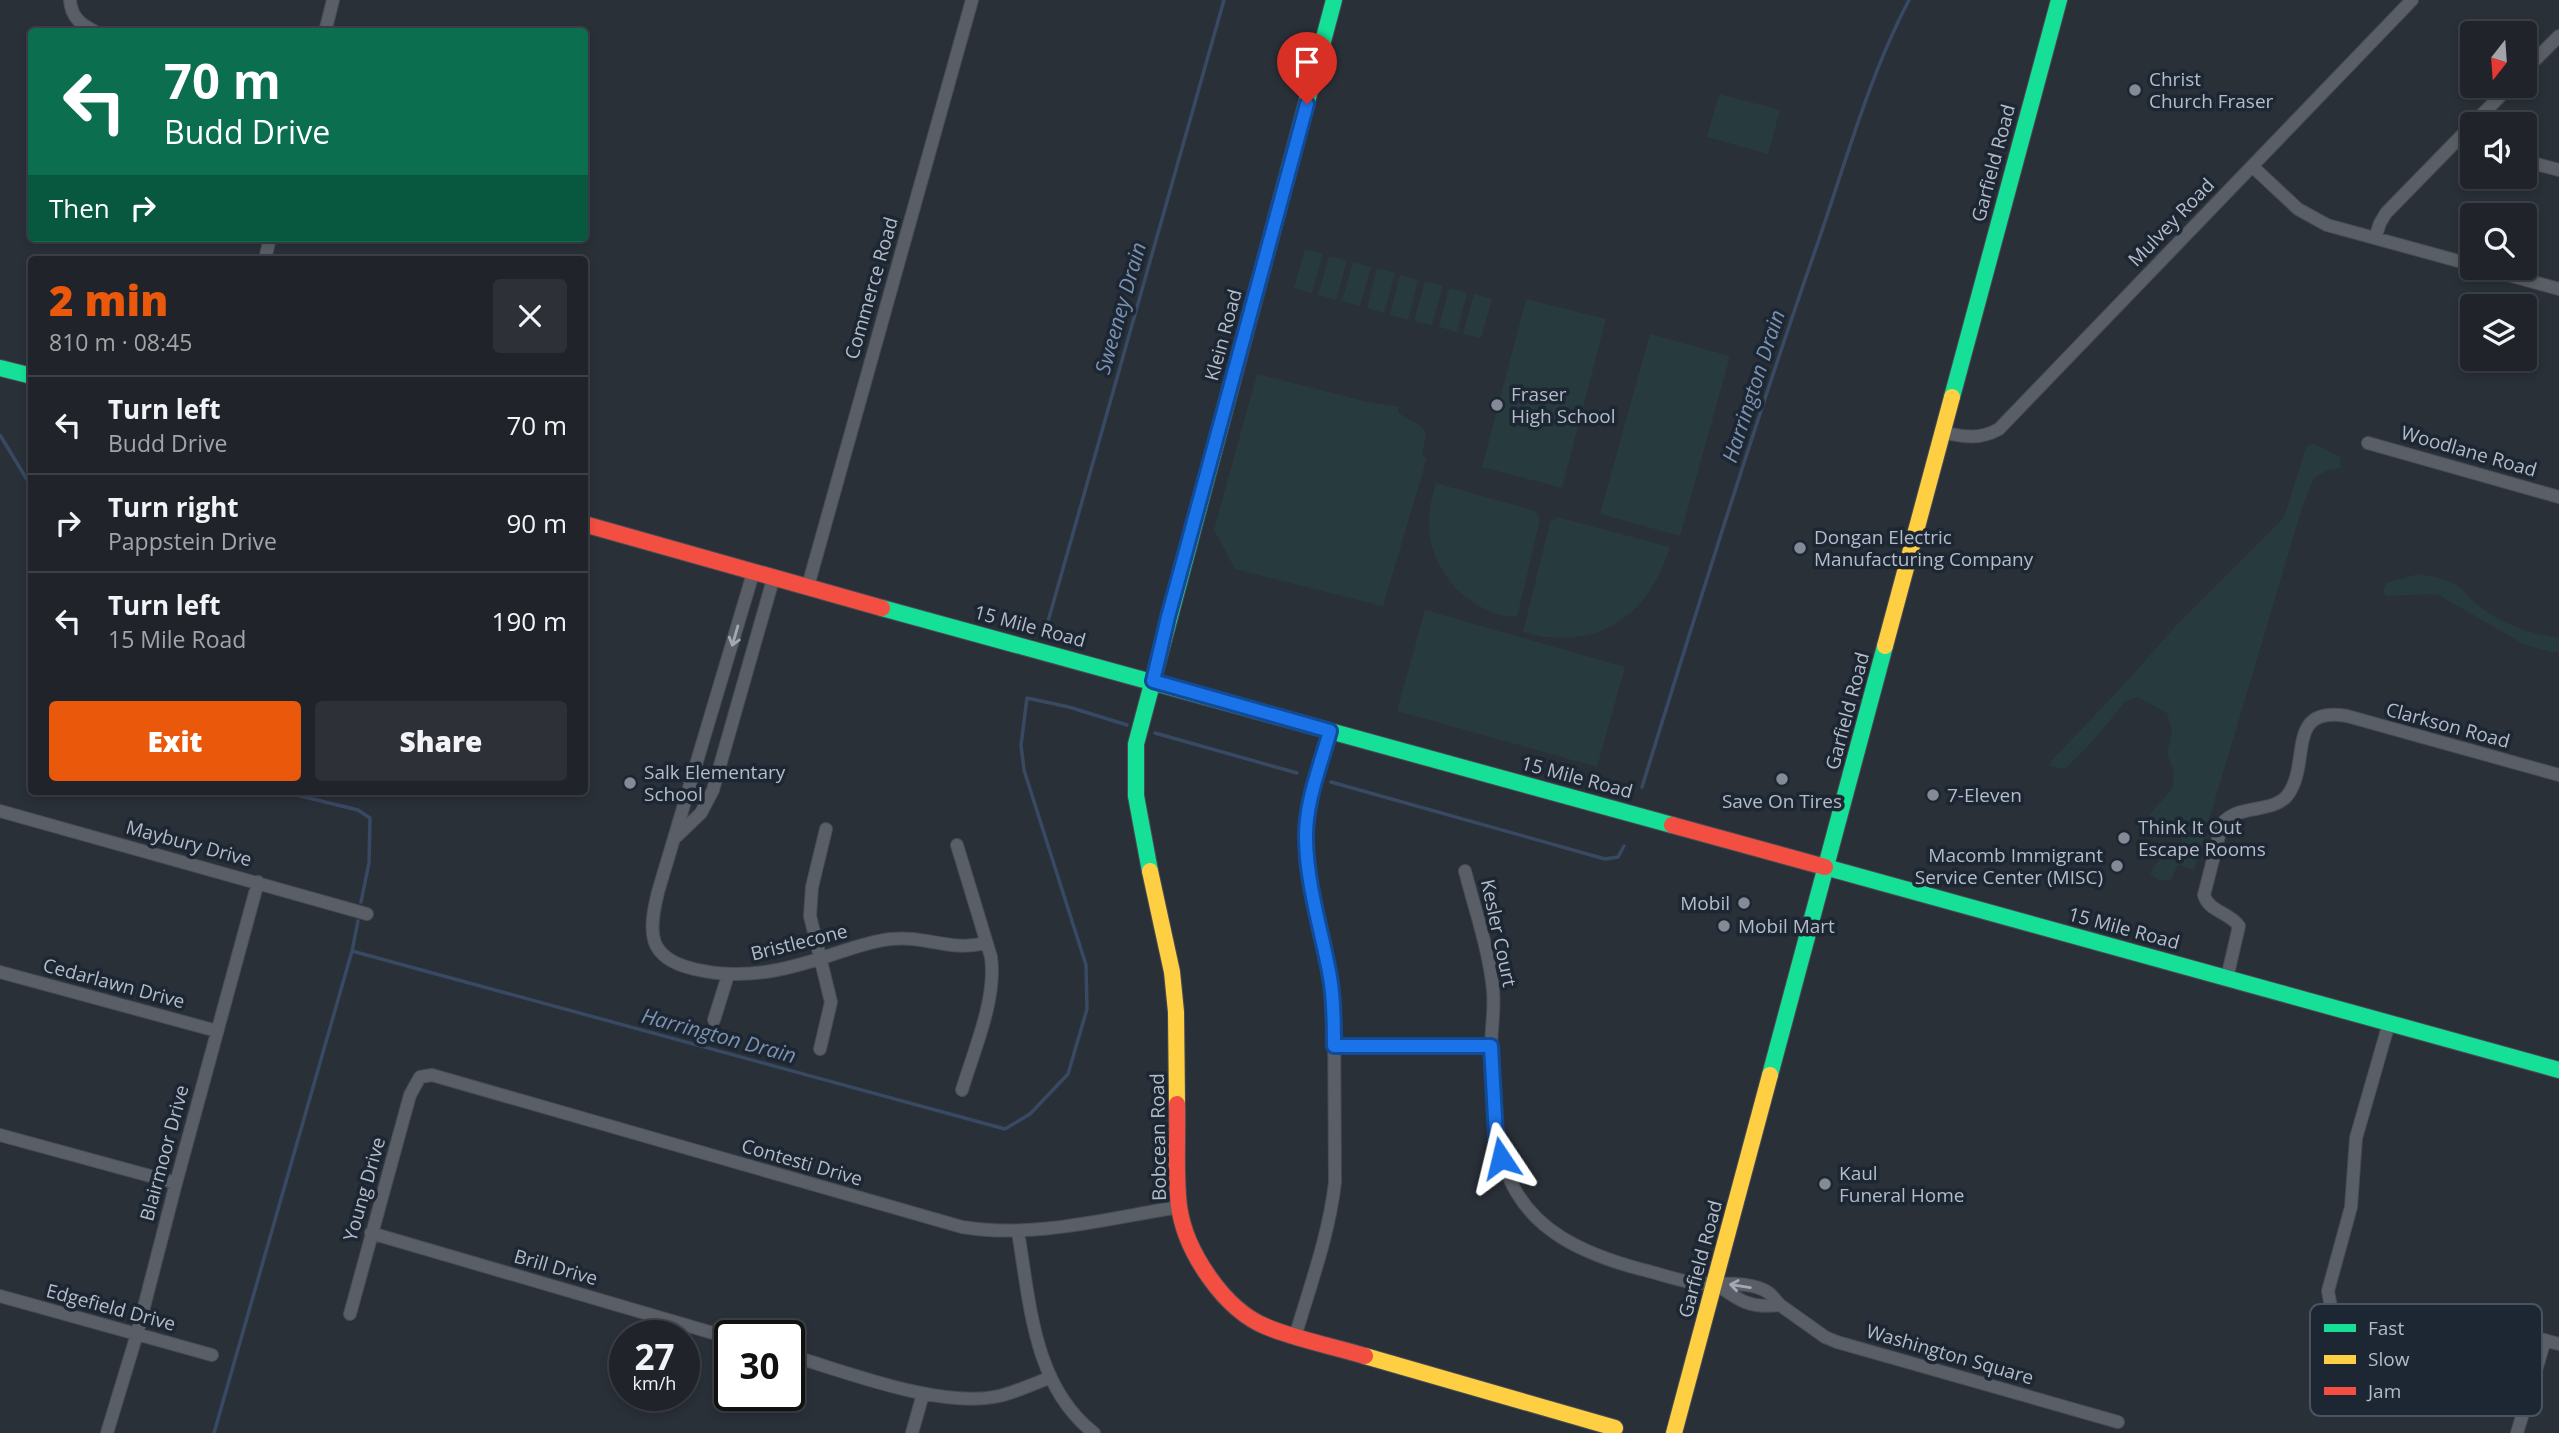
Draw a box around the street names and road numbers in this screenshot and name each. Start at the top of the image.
street label: Garfield Road [1965,101,2021,225]
street label: Mulvey Road [2122,172,2220,272]
street label: Commerce Road [838,214,904,362]
street label: Klein Road [1198,286,1248,384]
street label: Woodlane Road [2398,419,2540,483]
street label: 15 Mile Road [971,599,1089,653]
street label: Garfield Road [1819,649,1875,773]
street label: Clarkson Road [2383,696,2513,754]
street label: 15 Mile Road [1518,750,1636,804]
street label: Maybury Drive [123,814,255,872]
street label: Kesler Court [1475,877,1523,989]
street label: 15 Mile Road [2065,901,2183,955]
street label: Bristlecone [748,917,850,967]
street label: Cedarlawn Drive [40,952,188,1014]
street label: Bobcean Road [1144,1073,1172,1201]
street label: Blairmoor Drive [133,1082,195,1224]
street label: Contesti Drive [739,1132,865,1192]
street label: Young Drive [337,1134,391,1244]
street label: Garfield Road [1672,1197,1728,1321]
street label: Brill Drive [511,1243,601,1291]
street label: Edgefield Drive [43,1277,179,1337]
street label: Washington Square [1863,1318,2037,1390]

